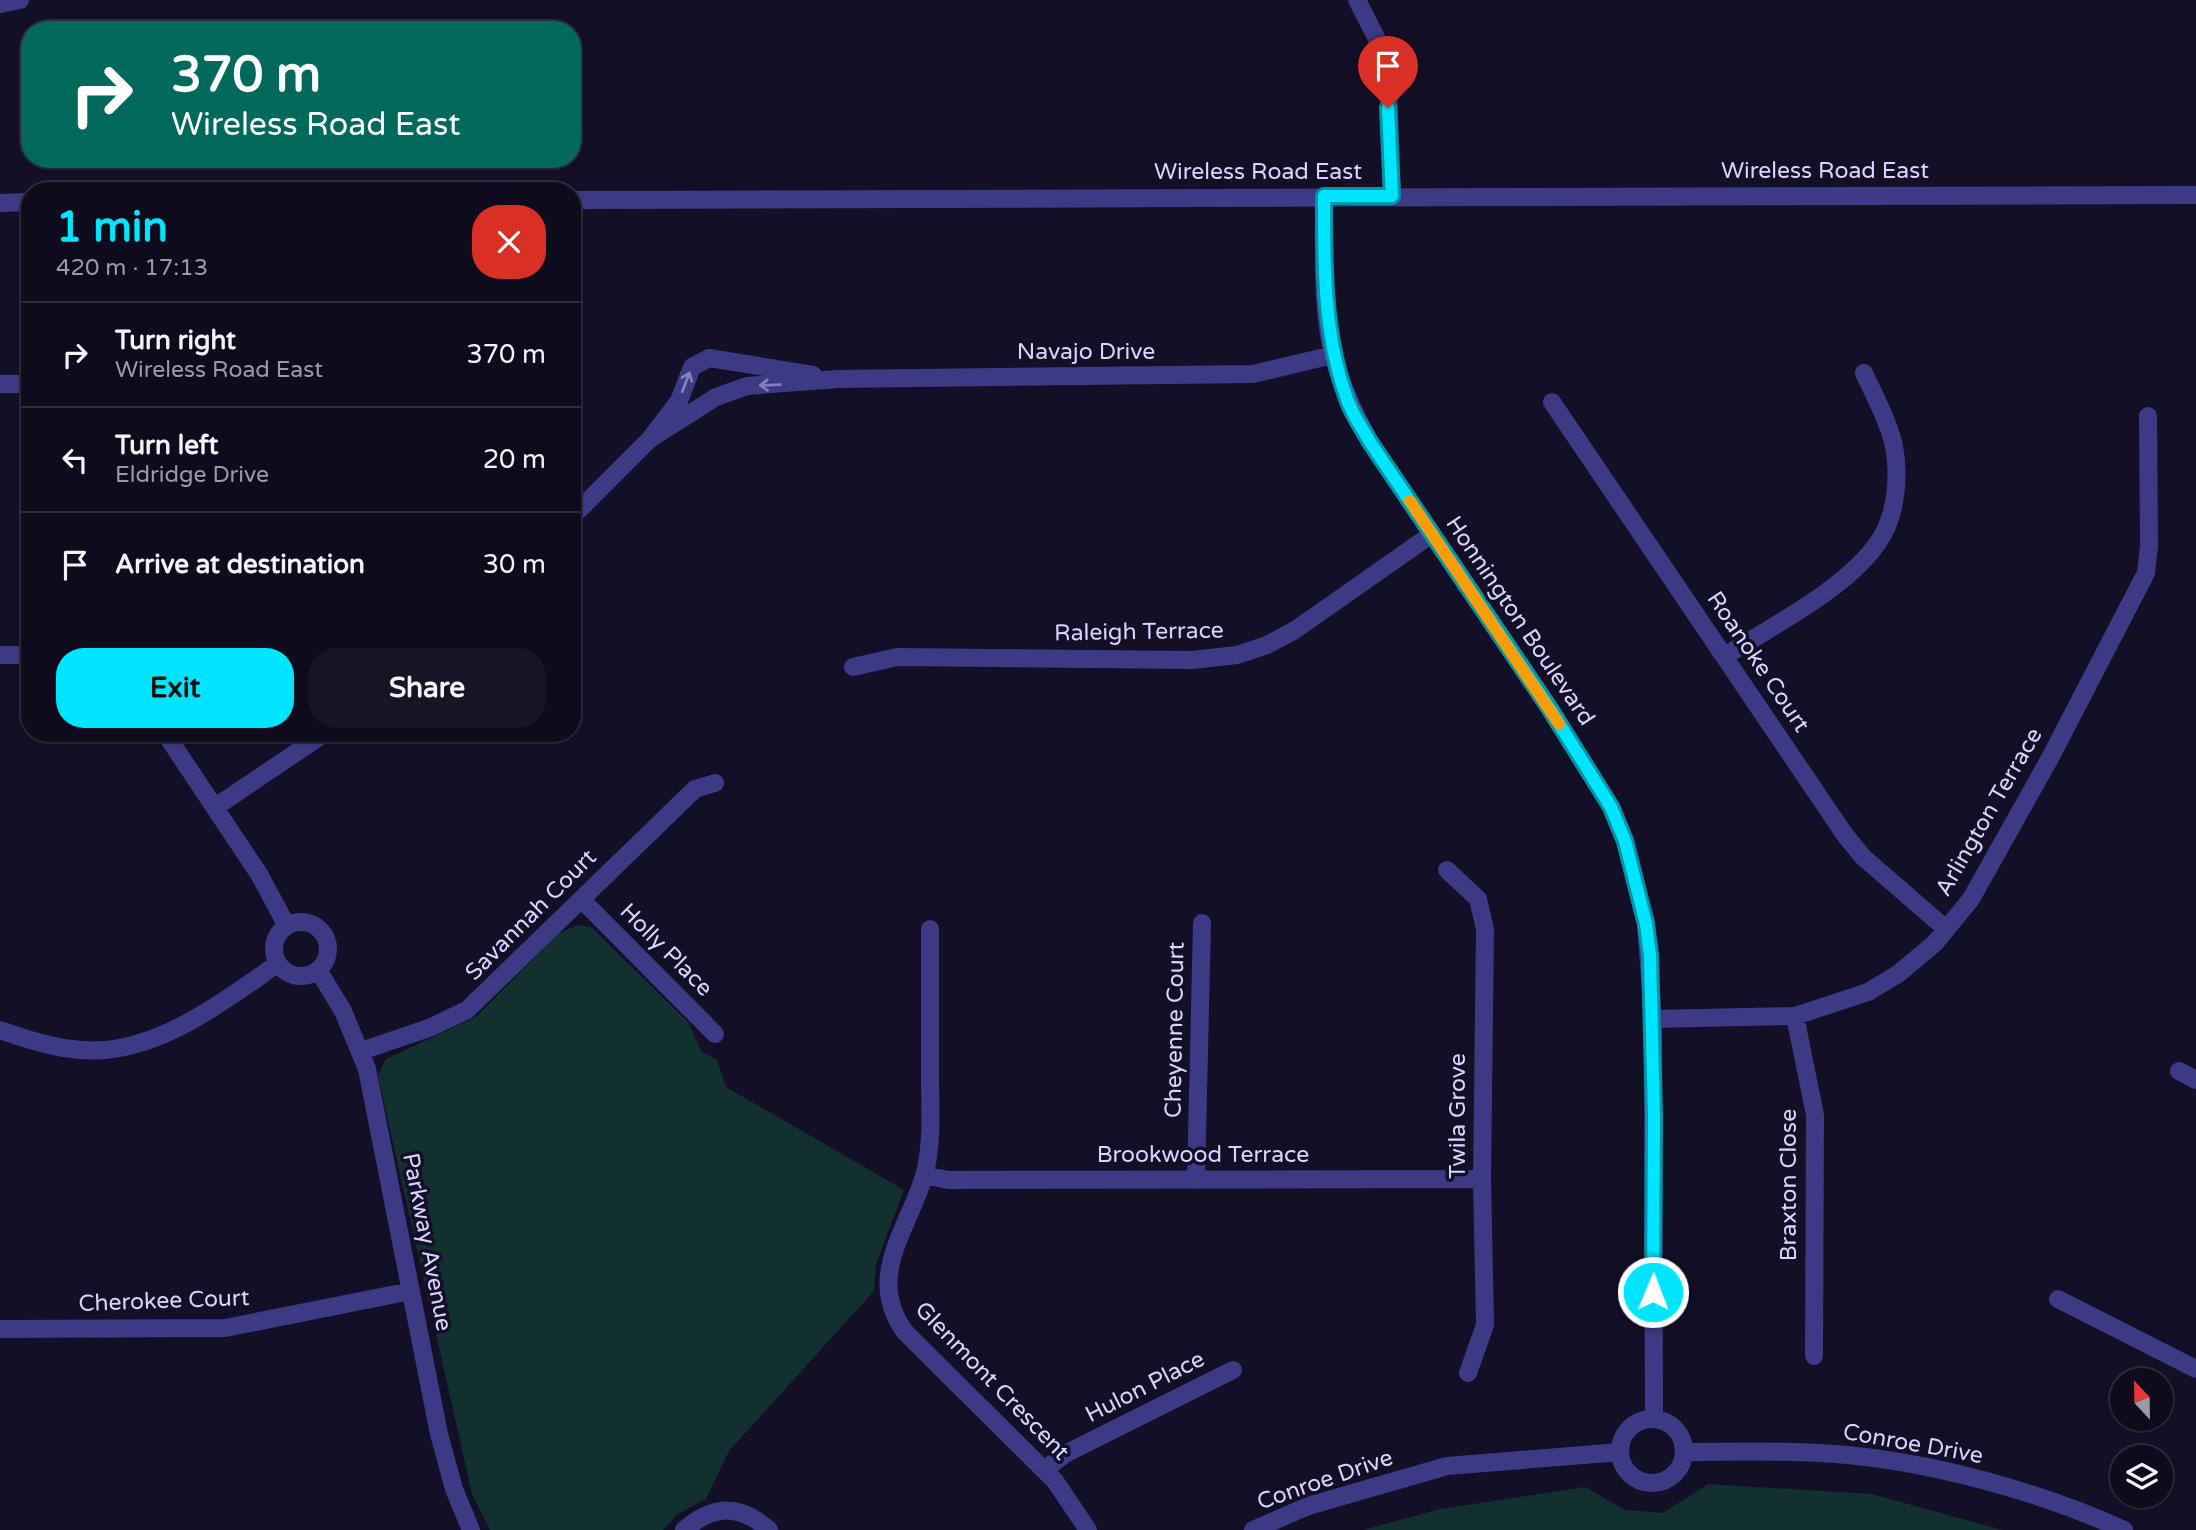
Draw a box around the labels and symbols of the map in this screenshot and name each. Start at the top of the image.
pin [1358,36,1418,108]
street label: Wireless Road East [1721,157,1929,185]
street label: Wireless Road East [1154,158,1362,186]
street label: Navajo Drive [1017,338,1155,366]
one-way arrow [681,372,694,393]
one-way arrow [758,379,781,392]
street label: Honnington Boulevard [1440,511,1600,731]
street label: Roanoke Court [1701,586,1816,738]
street label: Raleigh Terrace [1054,617,1224,647]
street label: Arlington Terrace [1929,723,2049,901]
street label: Savannah Court [460,843,603,986]
street label: Holly Place [614,898,718,1002]
street label: Cheyenne Court [1159,941,1191,1118]
street label: Twila Grove [1444,1053,1472,1179]
street label: Braxton Close [1775,1109,1803,1261]
street label: Brookwood Terrace [1097,1141,1309,1169]
street label: Parkway Avenue [396,1151,458,1333]
position arrow [1616,1255,1690,1329]
street label: Cherokee Court [78,1284,250,1318]
street label: Glenmont Crescent [909,1296,1075,1466]
street label: Hulon Place [1081,1345,1209,1429]
north arrow [2110,1368,2174,1432]
street label: Conroe Drive [1841,1418,1985,1470]
street label: Conroe Drive [1253,1444,1397,1516]

